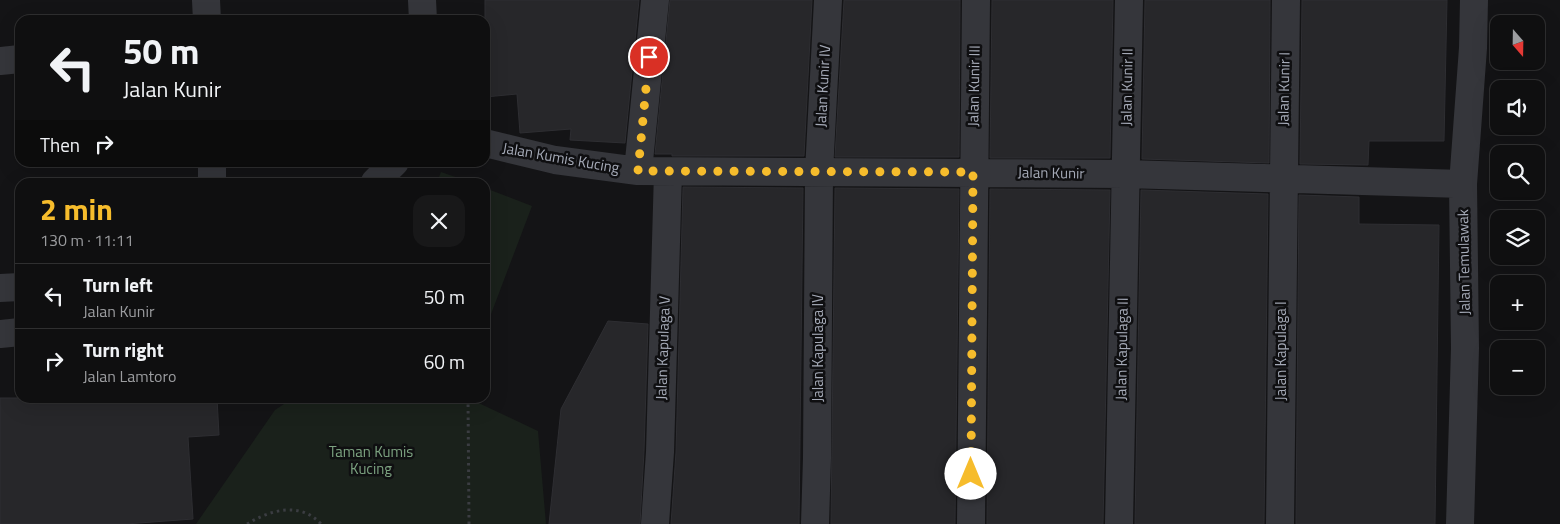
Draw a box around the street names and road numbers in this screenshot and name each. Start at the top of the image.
street label: Jalan Kunir IV [809,44,836,128]
street label: Jalan Kunir III [961,45,986,127]
street label: Jalan Kunir II [1114,48,1139,126]
street label: Jalan Kunir I [1271,52,1296,126]
street label: Jalan Kumis Kucing [501,136,622,179]
street label: Jalan Kunir [1017,160,1085,185]
street label: Jalan Temulawak [1451,209,1476,315]
street label: Jalan Kapulaga IV [806,294,829,402]
street label: Jalan Kapulaga V [649,295,676,401]
street label: Jalan Kapulaga II [1109,297,1134,401]
street label: Jalan Kapulaga I [1269,301,1292,401]

